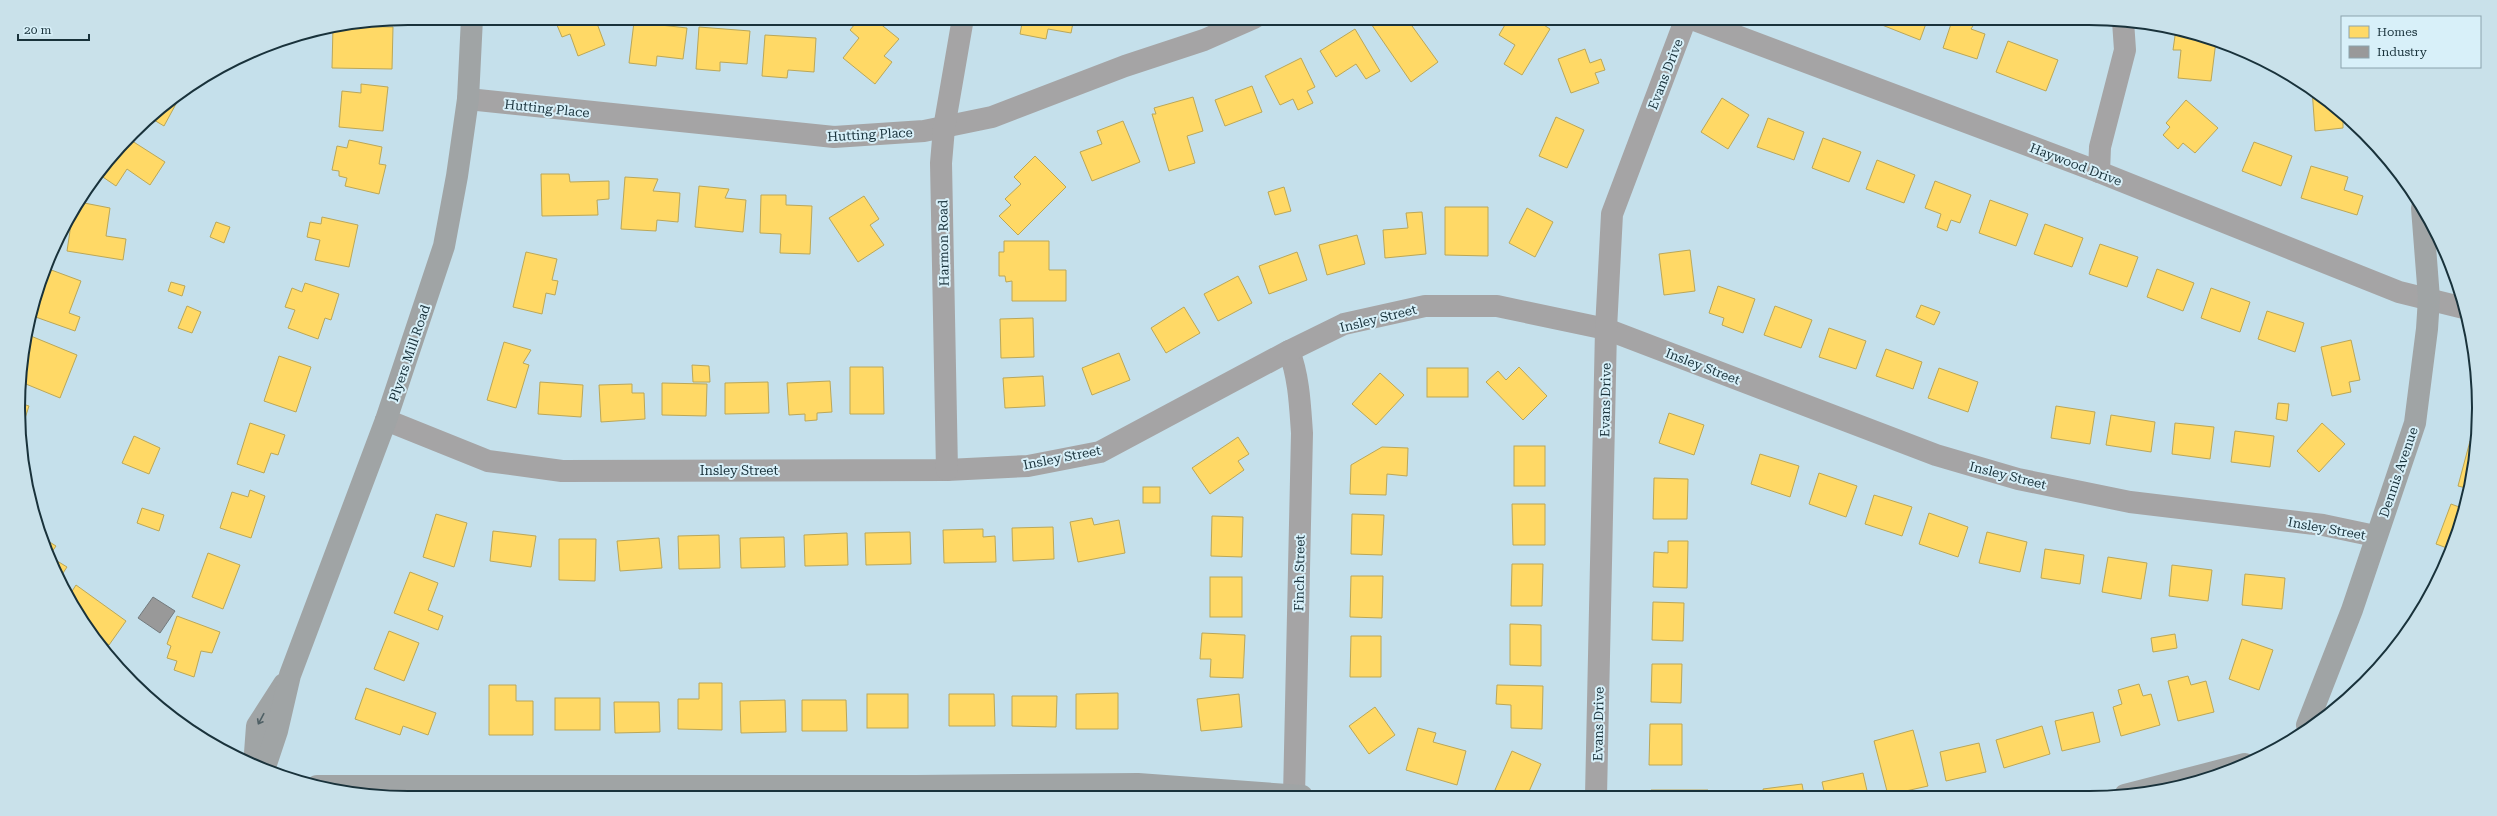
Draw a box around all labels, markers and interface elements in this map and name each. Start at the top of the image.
scale bar [18,16,89,42]
legend [2341,16,2481,68]
text: 20 m [24,23,51,37]
text: Homes [2377,25,2418,39]
street label: Evans Drive [1645,37,1686,112]
text: Industry [2377,45,2428,59]
street label: Hutting Place [504,97,590,120]
street label: Hutting Place [827,125,913,144]
street label: Haywood Drive [2028,140,2124,189]
street label: Harmon Road [935,199,952,286]
street label: Plyers Mill Road [386,302,433,404]
street label: Insley Street [1338,302,1418,335]
street label: Insley Street [1663,345,1742,388]
street label: Evans Drive [1597,363,1614,437]
street label: Dennis Avenue [2376,425,2421,519]
street label: Insley Street [1022,443,1102,472]
street label: Insley Street [1968,459,2048,492]
street label: Insley Street [700,463,779,478]
street label: Insley Street [2287,514,2367,543]
street label: Finch Street [1291,534,1308,611]
street label: Evans Drive [1590,687,1607,761]
one-way arrow [257,713,264,725]

